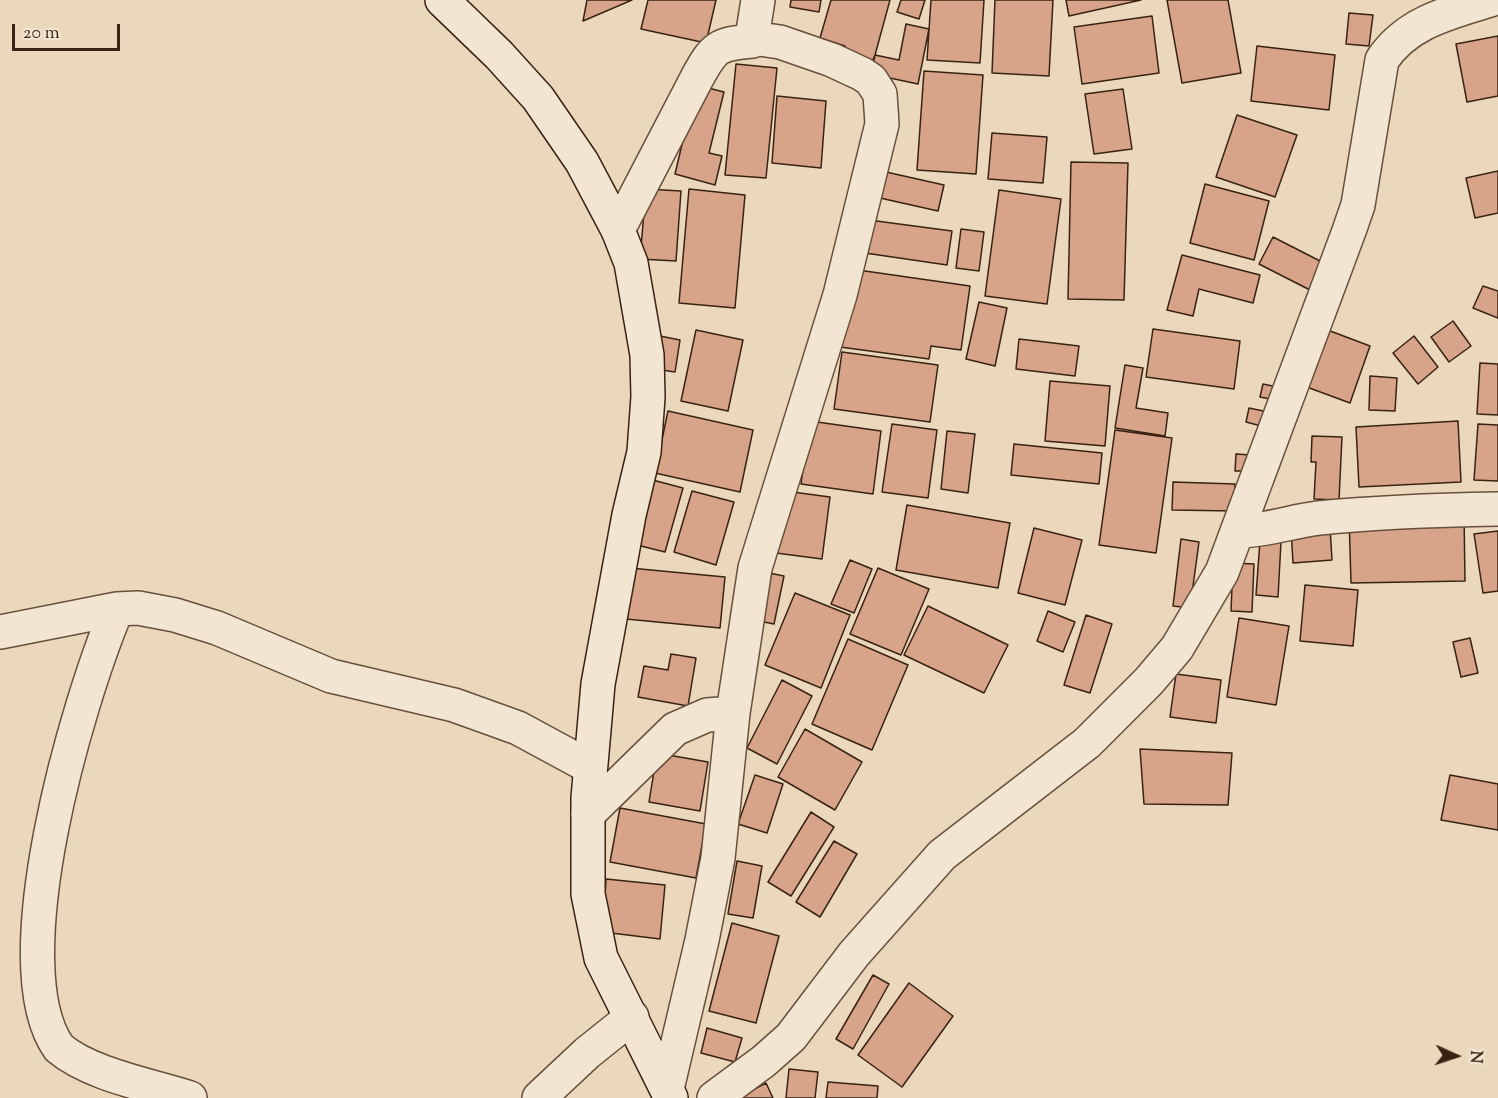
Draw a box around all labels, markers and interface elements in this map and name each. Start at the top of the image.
scale bar [15,12,123,50]
text: 20 m [23,21,60,47]
north arrow [1426,1026,1486,1086]
text: N [1463,1050,1486,1064]

